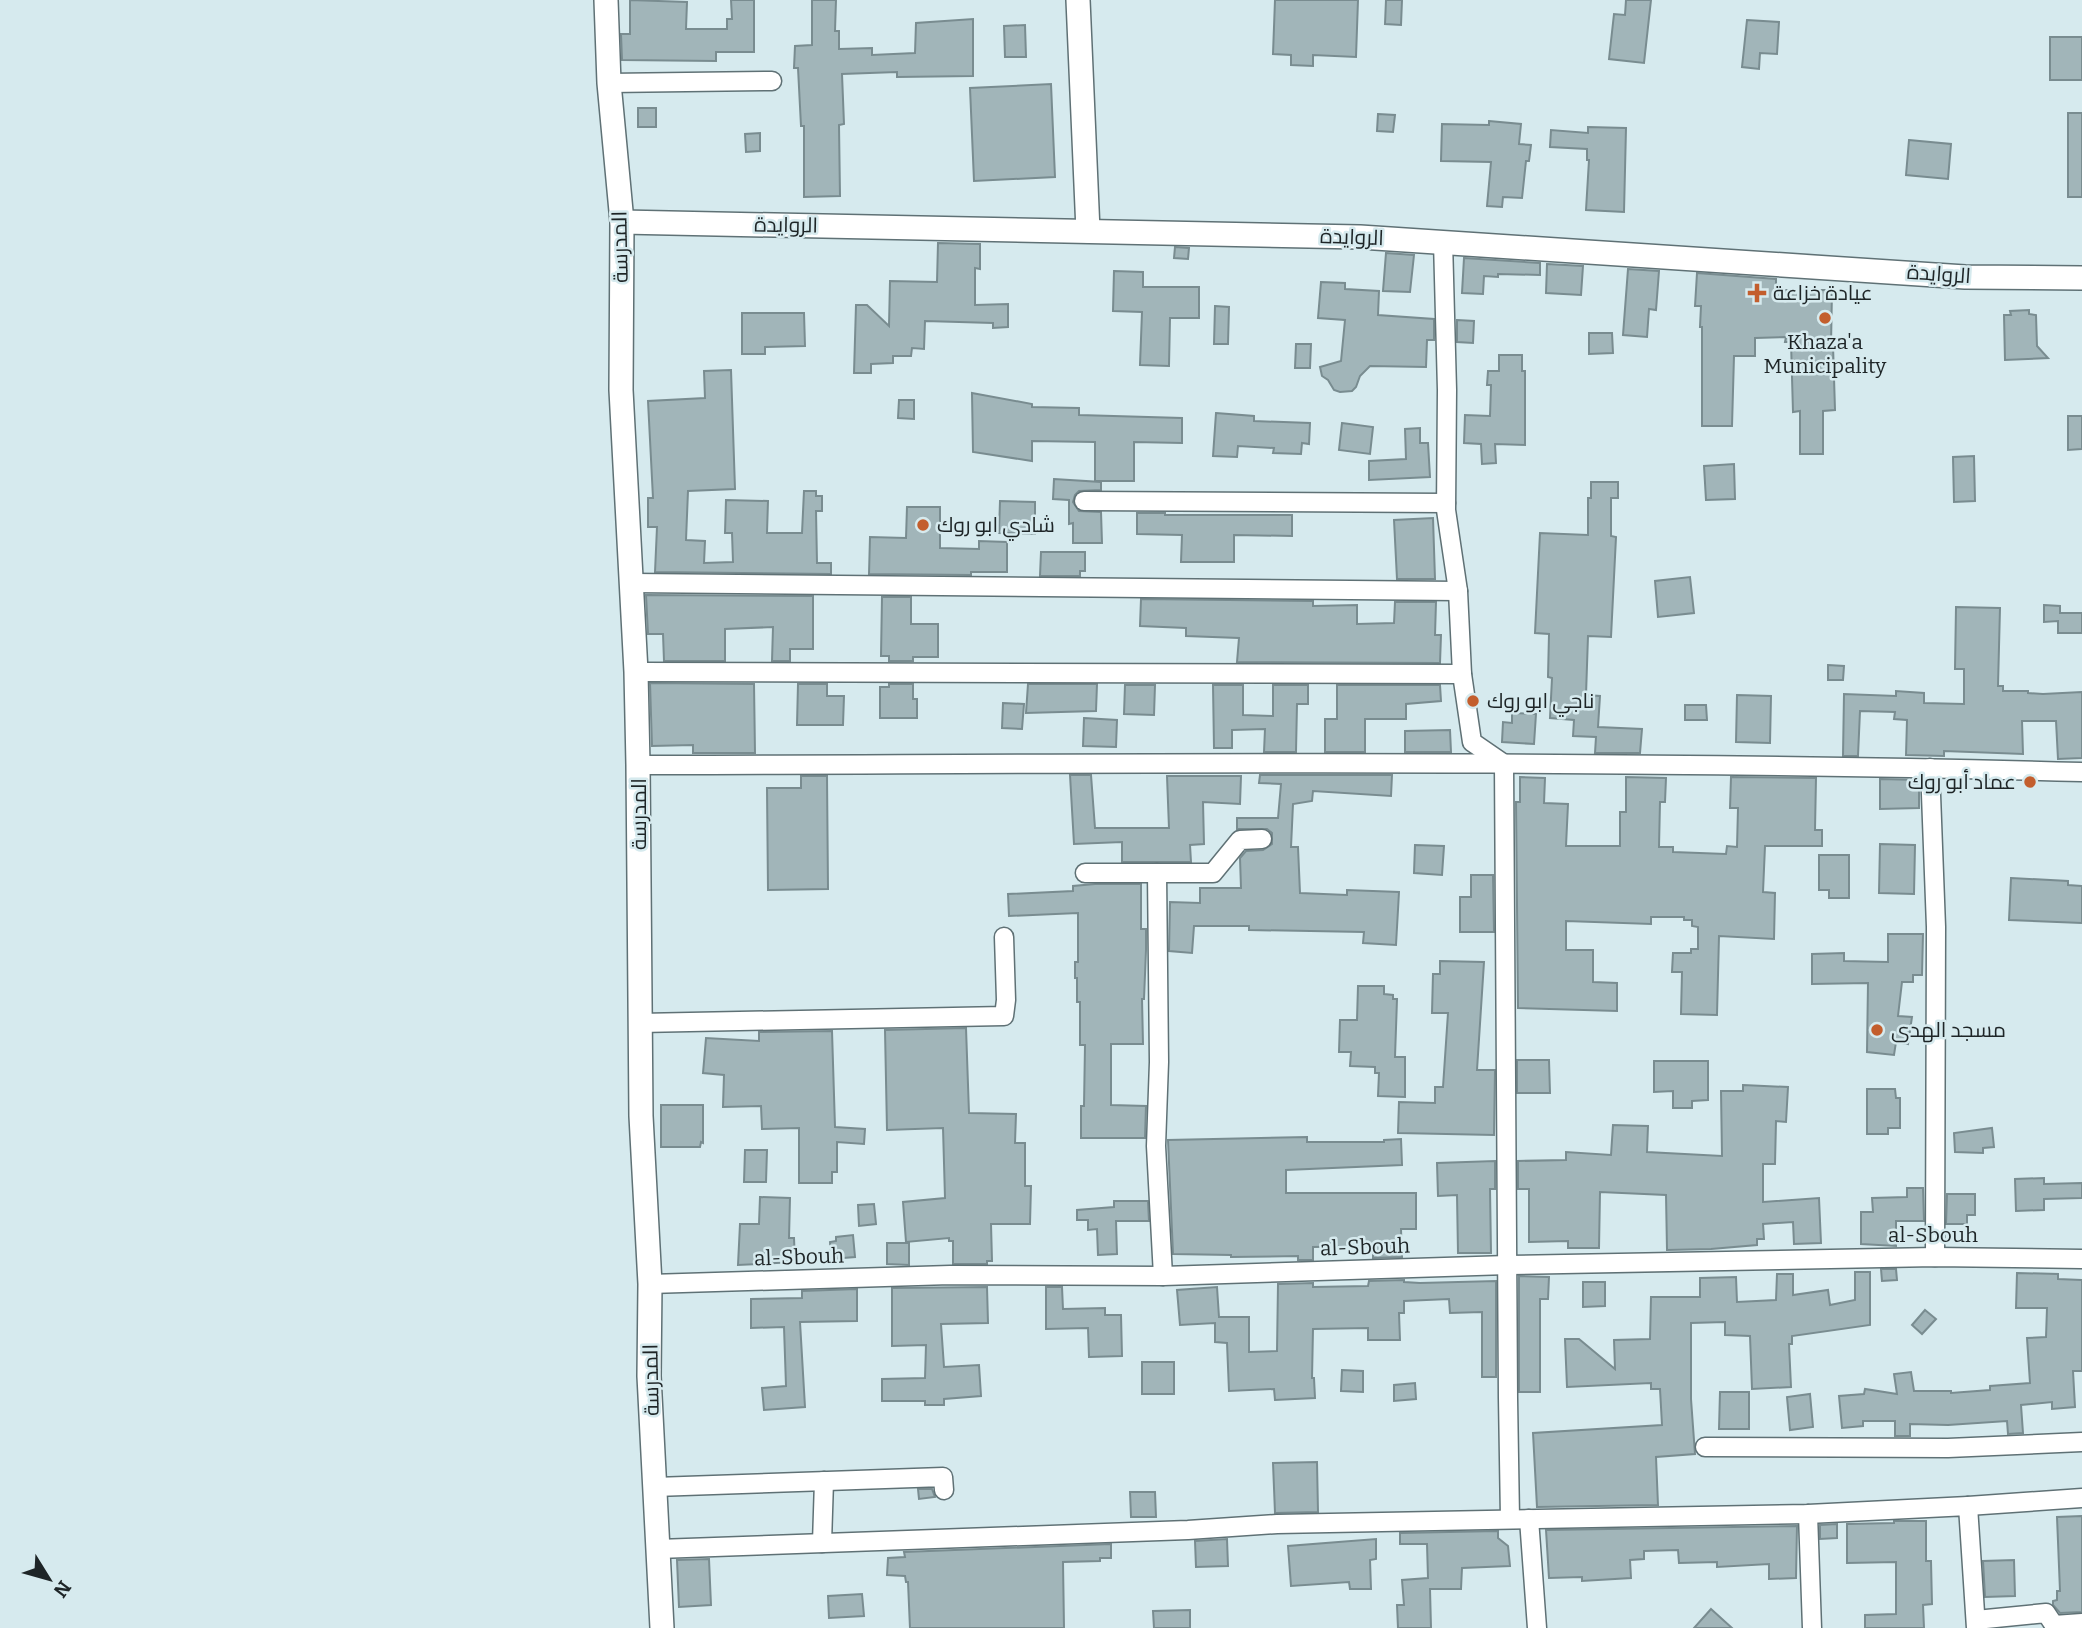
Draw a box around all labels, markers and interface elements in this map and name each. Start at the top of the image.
street label: المدرسة [606,211,634,283]
street label: الروايدة [754,211,818,239]
street label: الروايدة [1320,223,1384,251]
street label: الروايدة [1906,259,1972,289]
place label: عيادة خزاعة [1773,280,1873,306]
marker: عيادة خزاعة [1747,283,1767,303]
marker: Khaza'a Municipality [1817,310,1833,326]
place label: Khaza'a Municipality [1764,329,1887,379]
place label: شادي ابو روك [937,512,1055,541]
marker: شادي ابو روك [915,517,931,533]
place label: ناجي ابو روك [1487,688,1594,717]
marker: ناجي ابو روك [1465,693,1481,709]
place label: عماد أبو روك [1908,769,2016,795]
marker: عماد أبو روك [2022,774,2038,790]
street label: المدرسة [626,778,652,850]
place label: مسجد الهدى [1891,1017,2006,1043]
marker: مسجد الهدى [1869,1022,1885,1038]
street label: al-Sbouh [1888,1222,1978,1248]
street label: al-Sbouh [1320,1232,1410,1262]
street label: al-Sbouh [754,1242,844,1272]
street label: المدرسة [637,1344,665,1416]
north arrow [14,1544,84,1614]
text: N [48,1576,76,1602]

